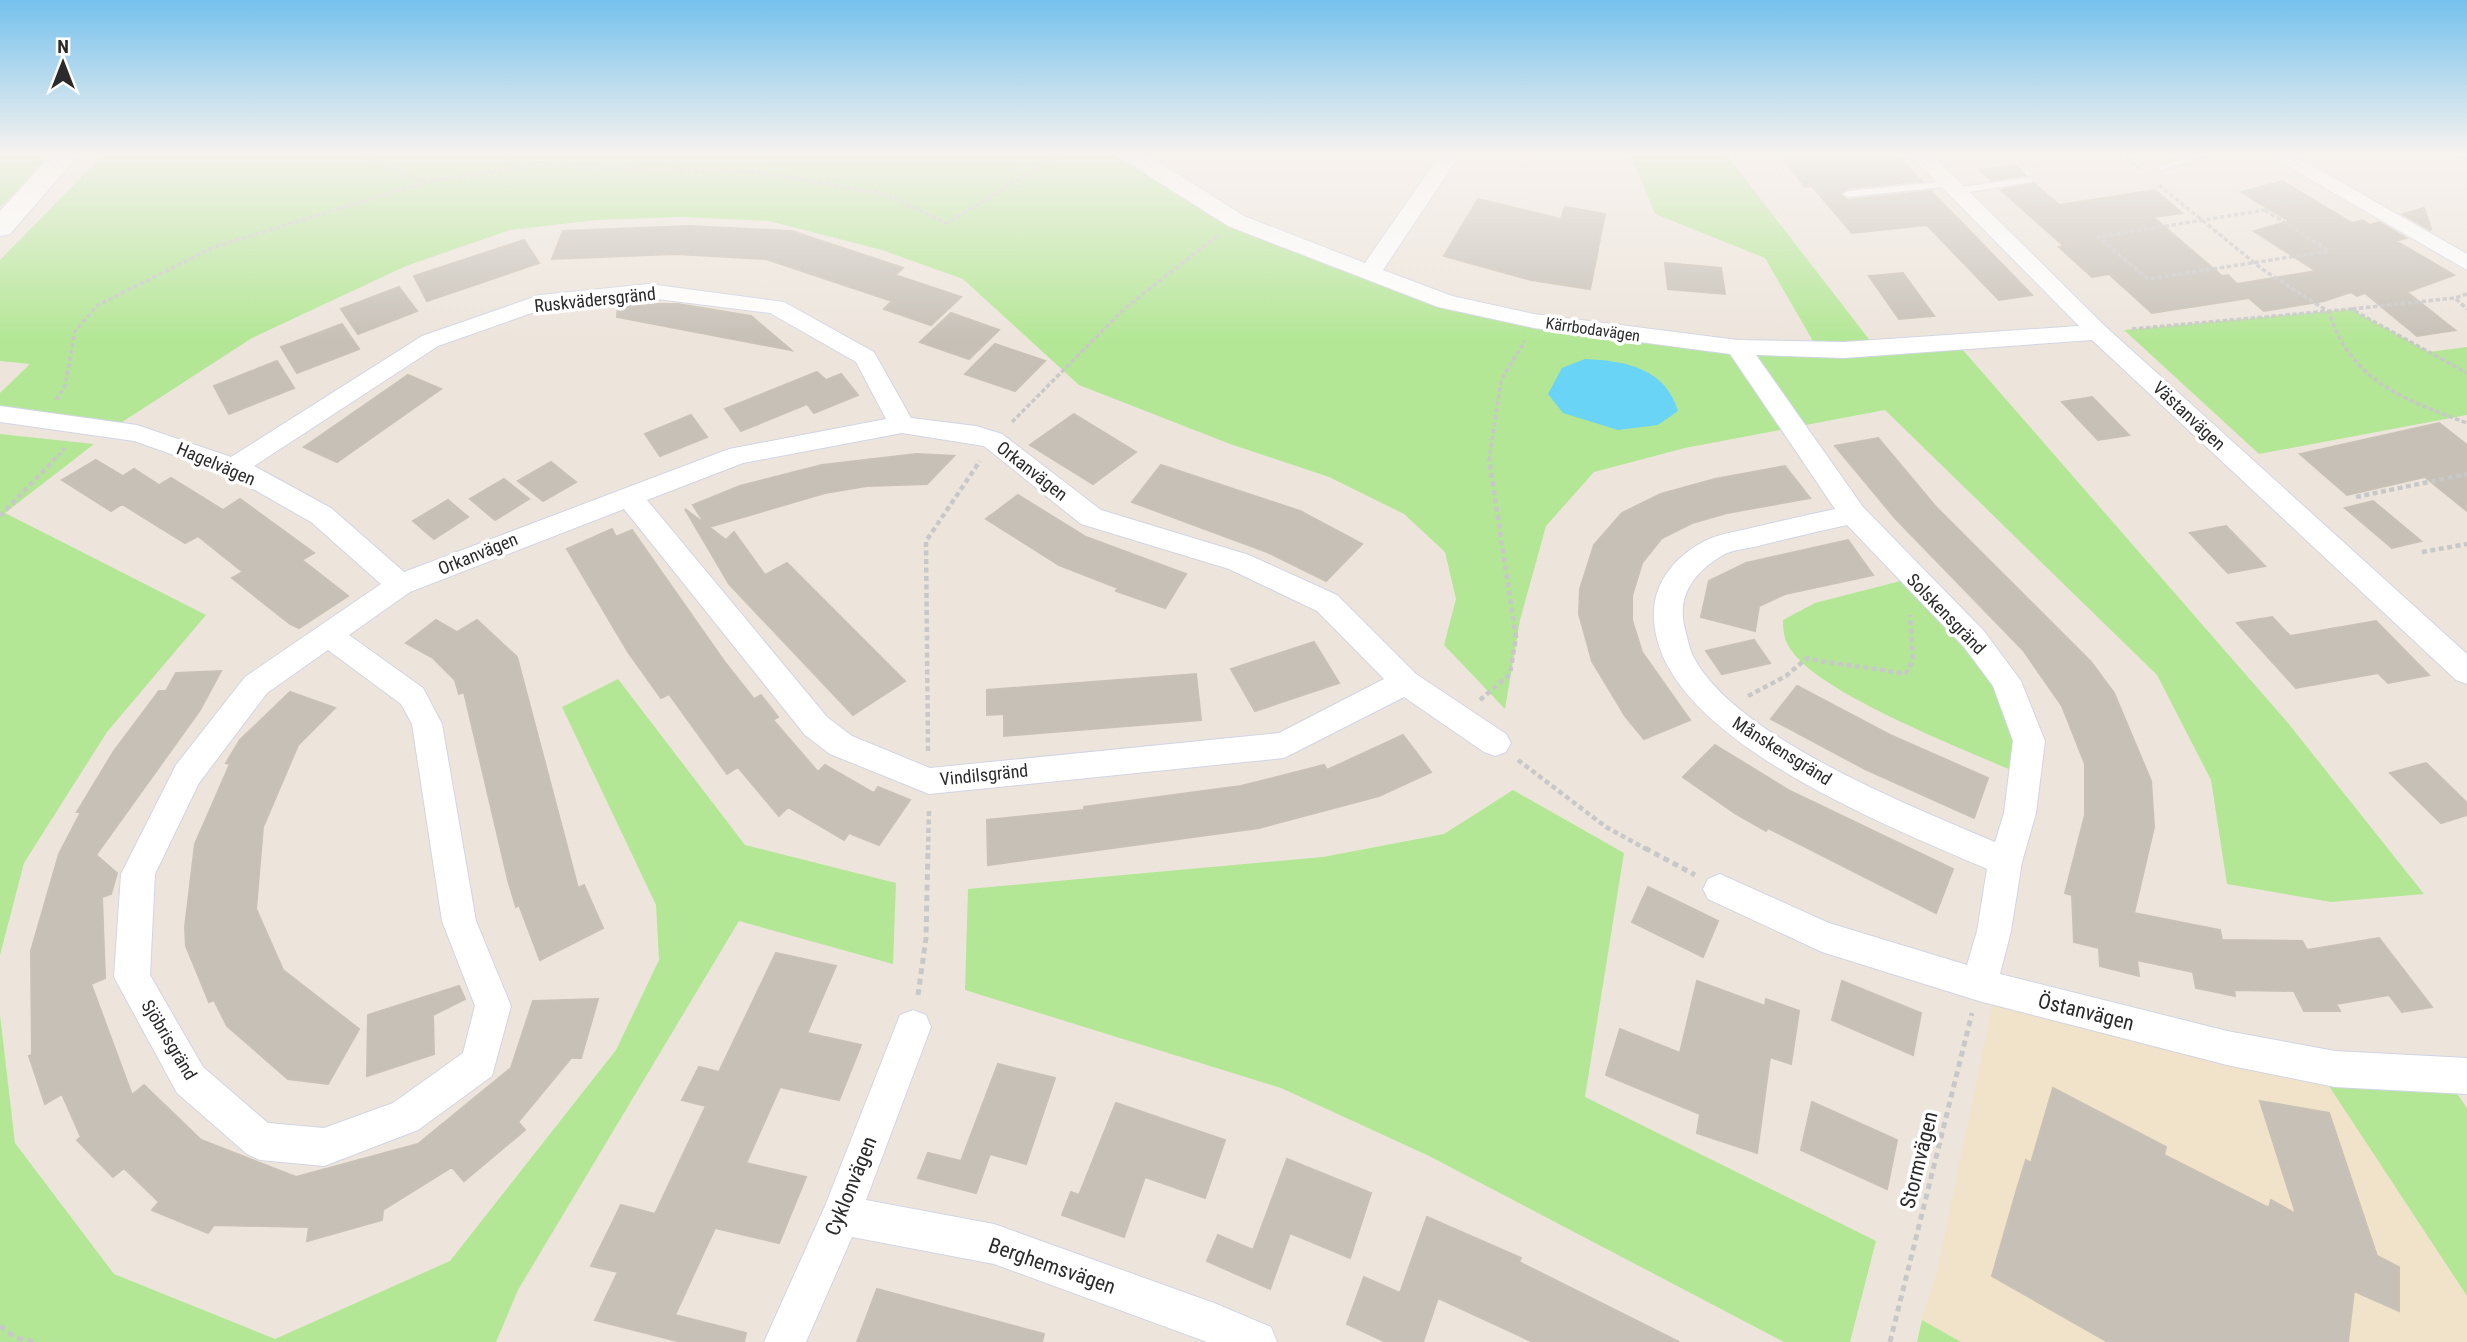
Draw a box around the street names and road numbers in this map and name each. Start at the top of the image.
street label: Ruskvädersgränd [533,283,657,316]
street label: Kärrbodavägen [1545,313,1641,346]
street label: Västanvägen [2149,377,2230,454]
street label: Orkanvägen [993,436,1072,505]
street label: Hagelvägen [174,438,259,490]
street label: Orkanvägen [435,528,521,579]
street label: Solskensgränd [1903,569,1990,658]
street label: Månskensgränd [1729,712,1836,789]
street label: Vindilsgränd [939,759,1029,790]
street label: Östanvägen [2036,989,2136,1035]
street label: Sjöbrisgränd [137,996,201,1083]
street label: Stormvägen [1895,1109,1943,1211]
street label: Cyklonvägen [820,1133,882,1239]
street label: Berghemsvägen [985,1233,1119,1299]

